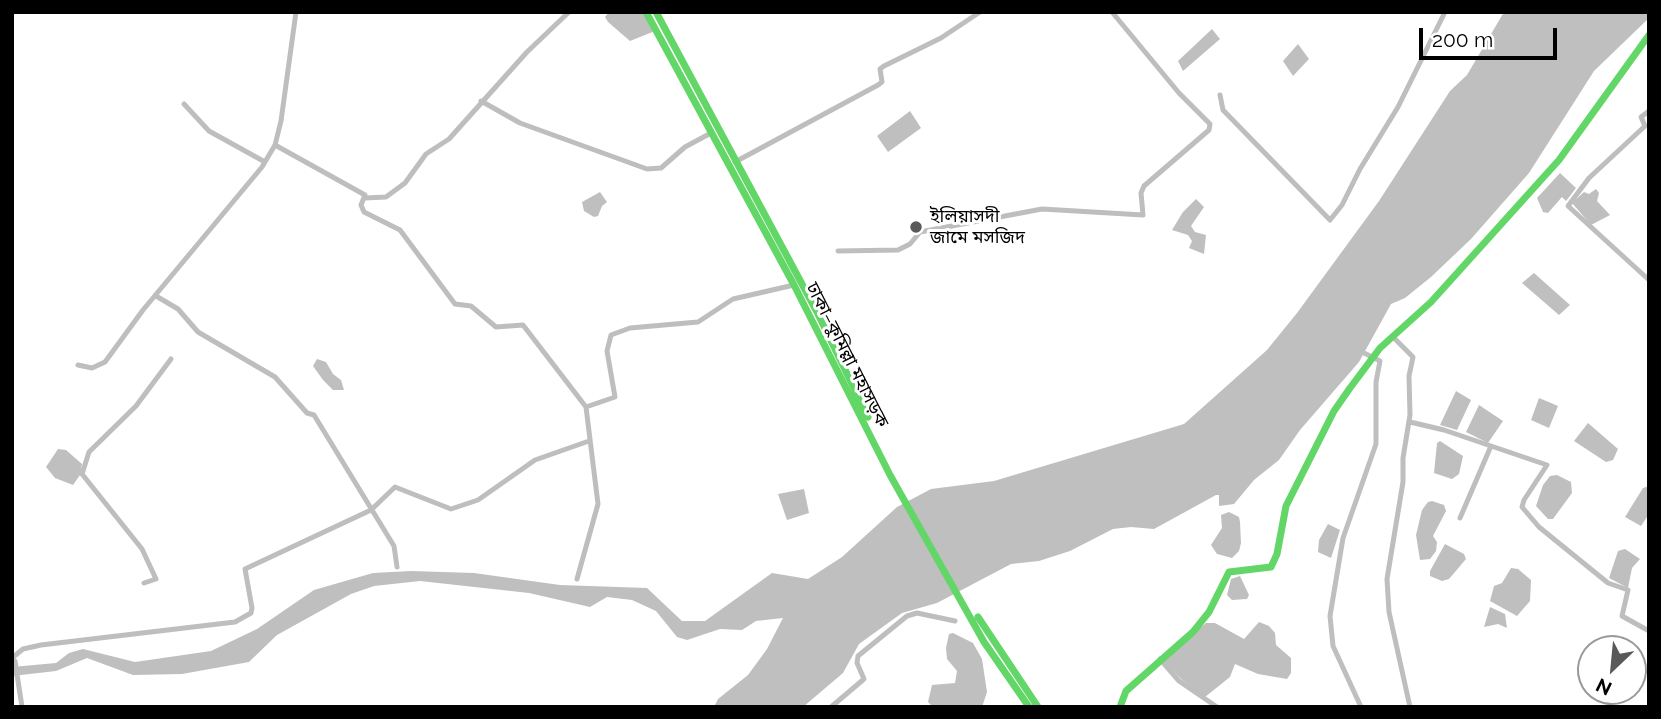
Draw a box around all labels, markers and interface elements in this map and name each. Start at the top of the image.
scale bar [1423,14,1561,58]
text: 200 m [1432,27,1493,52]
place label: ইলিয়াসদী জামে মসজিদ [930,206,1025,248]
marker: ইলিয়াসদী জামে মসজিদ [908,219,924,235]
street label: ঢাকা–কুমিল্লা মহাসড়ক [801,279,893,431]
north arrow [1577,635,1647,705]
text: N [1592,674,1615,700]

